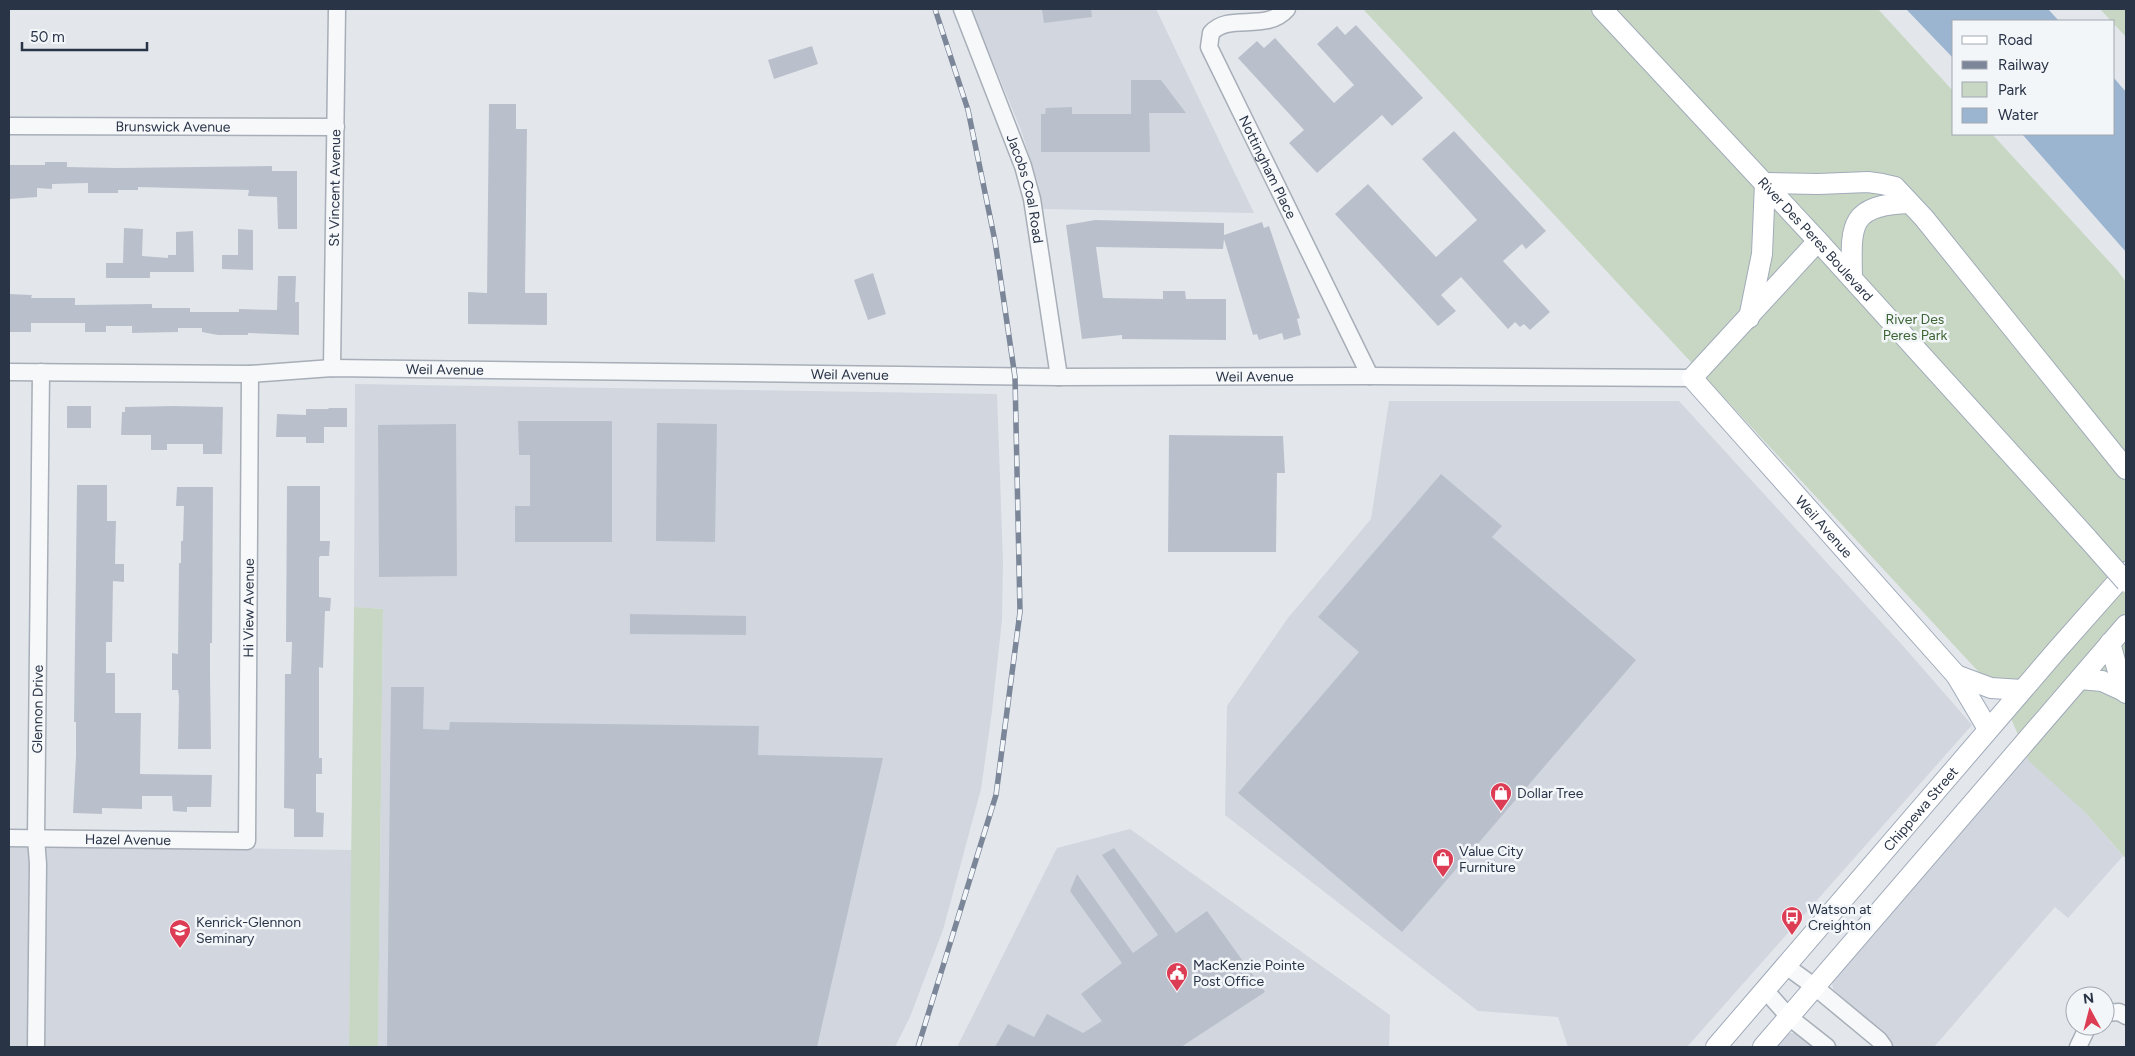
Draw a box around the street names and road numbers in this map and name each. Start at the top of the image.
street label: Nottingham Place [1235,113,1300,222]
street label: Brunswick Avenue [116,118,231,136]
street label: St Vincent Avenue [326,129,344,247]
street label: Jacobs Coal Road [1002,132,1047,244]
street label: River Des Peres Boulevard [1754,174,1877,305]
street label: Weil Avenue [406,361,484,379]
street label: Weil Avenue [811,366,889,384]
street label: Weil Avenue [1216,368,1294,385]
street label: Weil Avenue [1792,492,1856,562]
street label: Hi View Avenue [240,558,258,658]
street label: Glennon Drive [29,664,47,754]
street label: Chippewa Street [1880,763,1962,855]
street label: Hazel Avenue [85,831,172,849]

